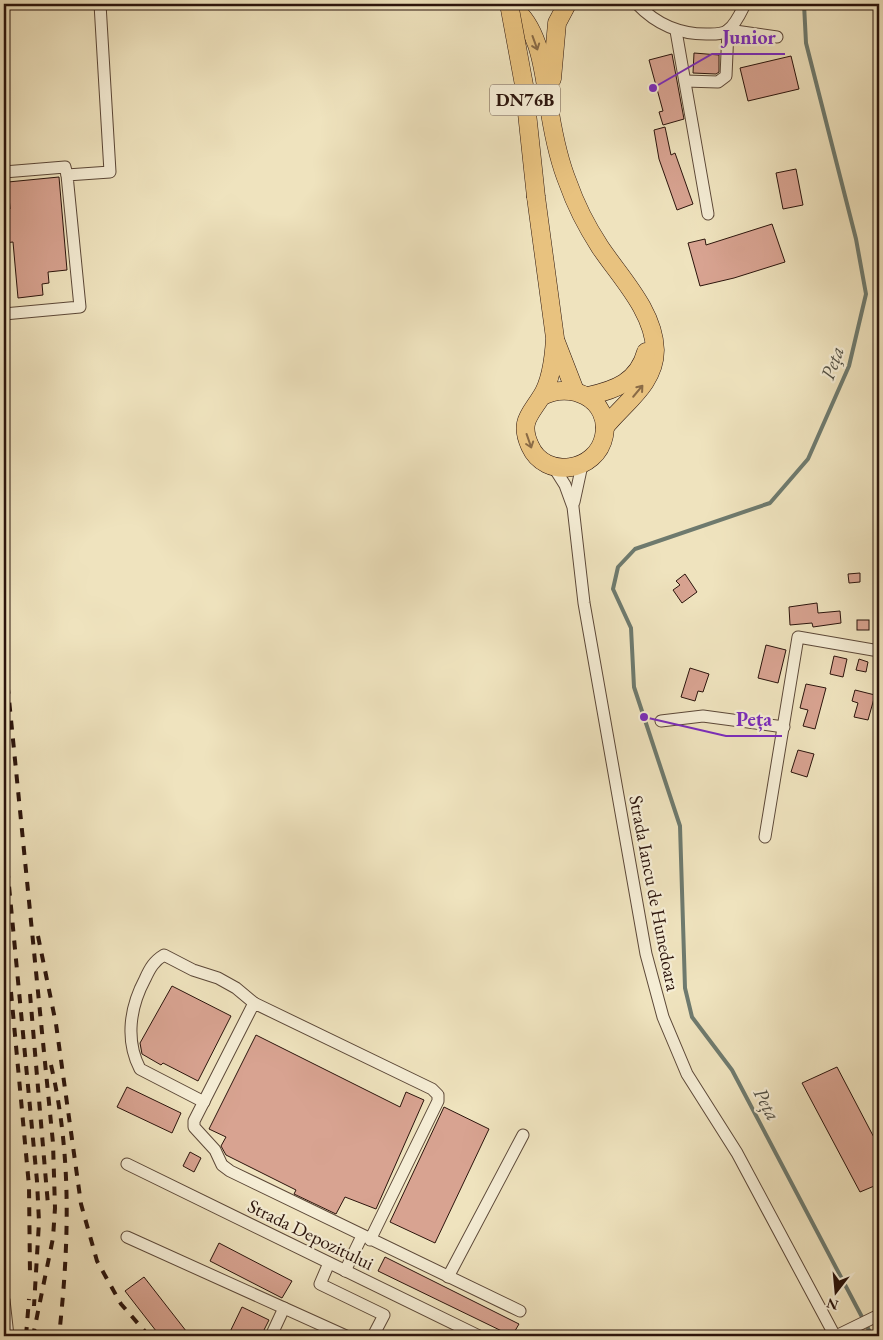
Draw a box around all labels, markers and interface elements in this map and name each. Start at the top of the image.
callout: Junior [712,19,785,54]
text: Junior [720,24,776,50]
one-way arrow [531,34,540,50]
road number: DN76B [490,84,560,116]
water label: Peța [814,343,850,383]
one-way arrow [632,385,643,398]
one-way arrow [525,433,534,448]
callout: Peța [726,701,782,736]
text: Peța [736,706,772,732]
street label: Strada Iancu de Hunedoara [623,793,686,994]
water label: Peța [748,1083,786,1125]
street label: Strada Depozitului [244,1193,378,1276]
north arrow [810,1268,860,1318]
text: N [824,1294,840,1315]

